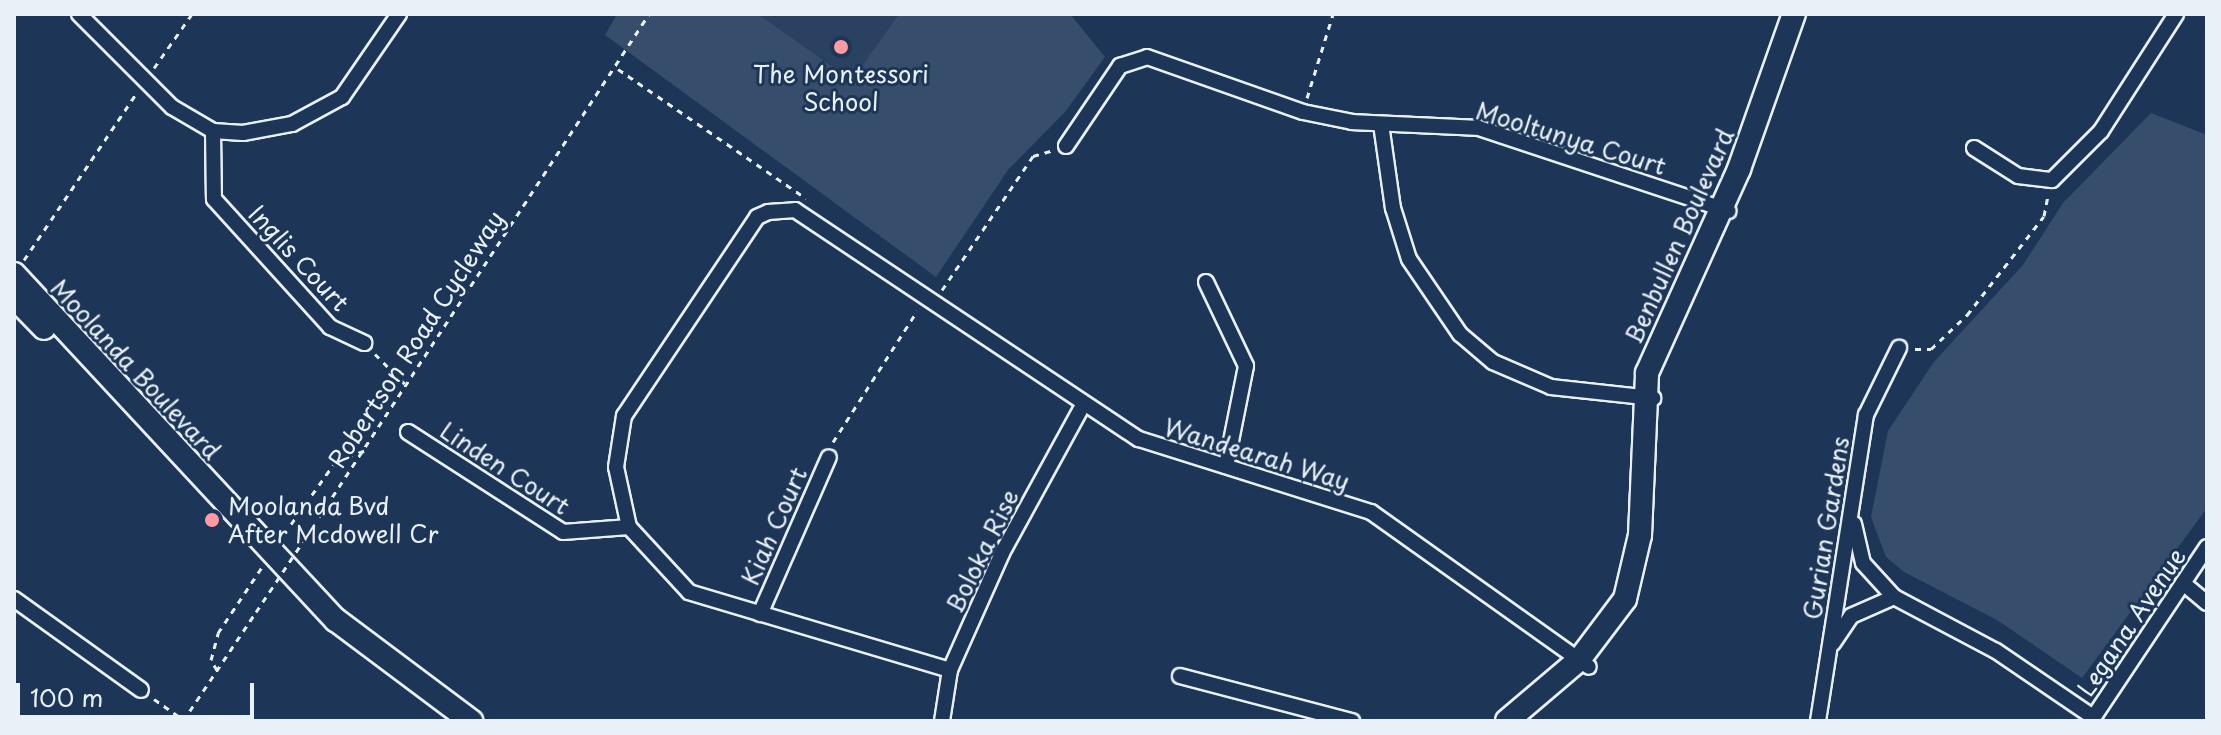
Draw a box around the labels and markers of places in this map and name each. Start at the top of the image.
marker: The Montessori School [832,38,850,56]
place label: The Montessori School [753,60,929,116]
place label: Moolanda Bvd After Mcdowell Cr [228,492,440,548]
marker: Moolanda Bvd After Mcdowell Cr [203,511,221,529]

